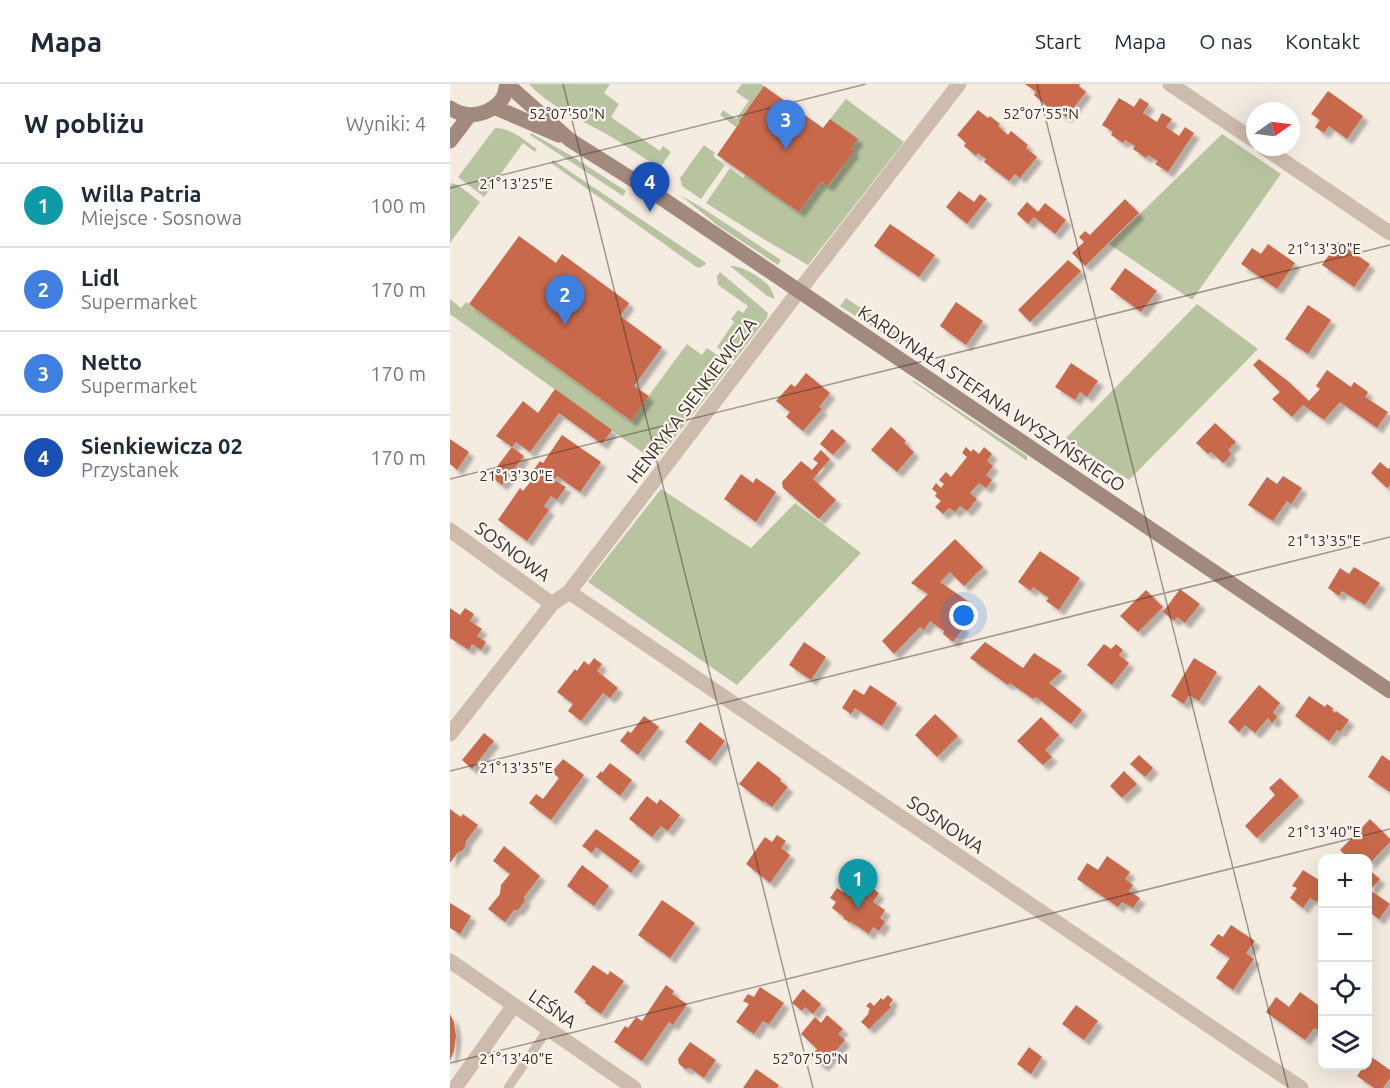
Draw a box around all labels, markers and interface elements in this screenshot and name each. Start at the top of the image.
text: Mapa [30,26,102,57]
text: Start [1035,29,1081,53]
text: Mapa [1114,29,1166,53]
text: O nas [1199,29,1252,53]
text: Kontakt [1285,29,1360,53]
pin: 3 [766,100,806,150]
north arrow [1246,102,1300,156]
text: 52°07'50"N [529,105,605,122]
text: 52°07'55"N [1003,105,1079,122]
text: W pobliżu [24,109,145,138]
text: Wyniki: 4 [346,112,426,135]
pin: 4 [630,162,670,212]
text: 21°13'25"E [479,175,553,192]
text: Willa Patria [81,181,202,206]
text: 1 [38,194,49,217]
text: 100 m [370,194,426,217]
text: Miejsce · Sosnowa [81,206,242,229]
text: 21°13'30"E [1287,240,1361,257]
text: Lidl [81,265,119,290]
pin: 2 [546,276,584,325]
text: 2 [38,278,49,301]
text: 170 m [370,278,426,301]
text: Supermarket [81,290,197,313]
street label: KARDYNAŁA STEFANA WYSZYŃSKIEGO [855,300,1130,495]
street label: HENRYKA SIENKIEWICZA [622,313,760,487]
text: Netto [81,349,142,374]
text: 3 [38,362,49,385]
text: 170 m [370,362,426,385]
text: Supermarket [81,374,197,397]
text: Sienkiewicza 02 [81,433,243,458]
text: 4 [38,446,49,469]
text: 170 m [370,446,426,469]
text: Przystanek [81,458,179,481]
text: 21°13'30"E [479,467,553,484]
street label: SOSNOWA [472,517,555,585]
text: 21°13'35"E [1287,532,1361,549]
your location [949,601,978,630]
text: 21°13'35"E [479,759,553,776]
street label: SOSNOWA [904,791,988,857]
text: 21°13'40"E [1287,823,1361,840]
map controls [1318,854,1372,1070]
button: + [1318,854,1372,908]
pin: 1 [838,860,878,909]
button: − [1318,908,1372,962]
button: locate [1318,962,1372,1016]
street label: LEŚNA [525,984,581,1032]
button: layers [1318,1016,1372,1070]
text: 21°13'40"E [479,1050,553,1067]
text: 52°07'50"N [772,1050,848,1067]

